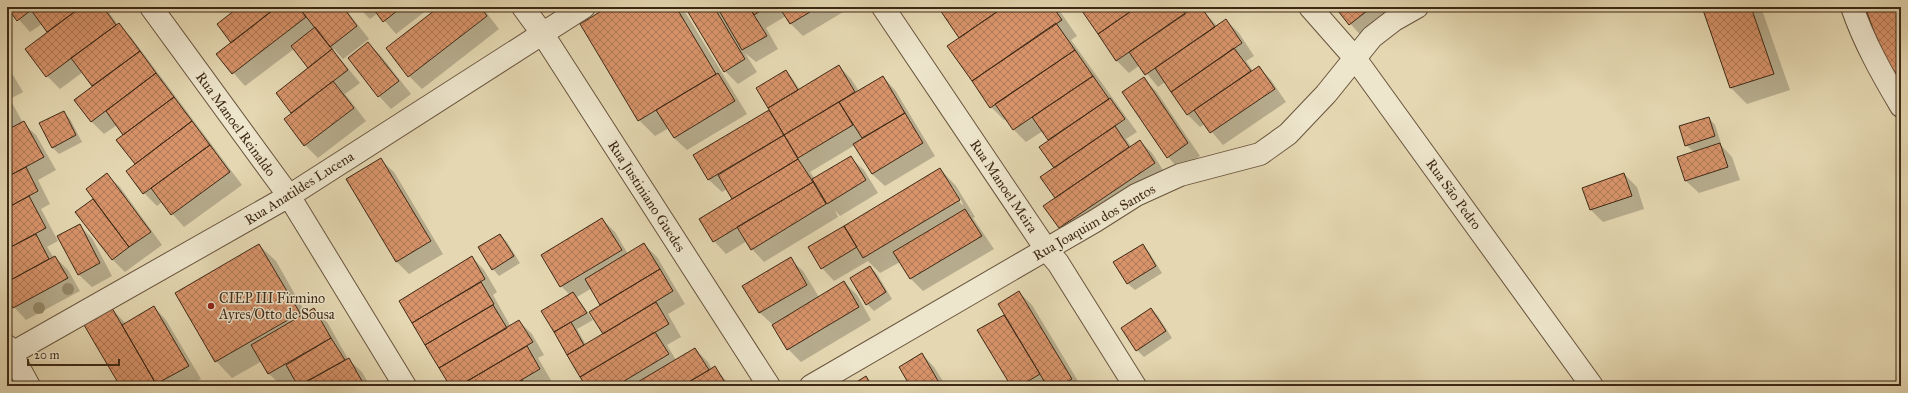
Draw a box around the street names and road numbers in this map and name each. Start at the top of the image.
street label: Rua Manoel Reinaldo [192,69,279,180]
street label: Rua Manoel Meira [966,136,1041,236]
street label: Rua Justiniano Guedes [603,137,689,256]
street label: Rua Anatildes Lucena [242,148,357,229]
street label: Rua São Pedro [1422,156,1485,233]
street label: Rua Joaquim dos Santos [1030,180,1159,265]

